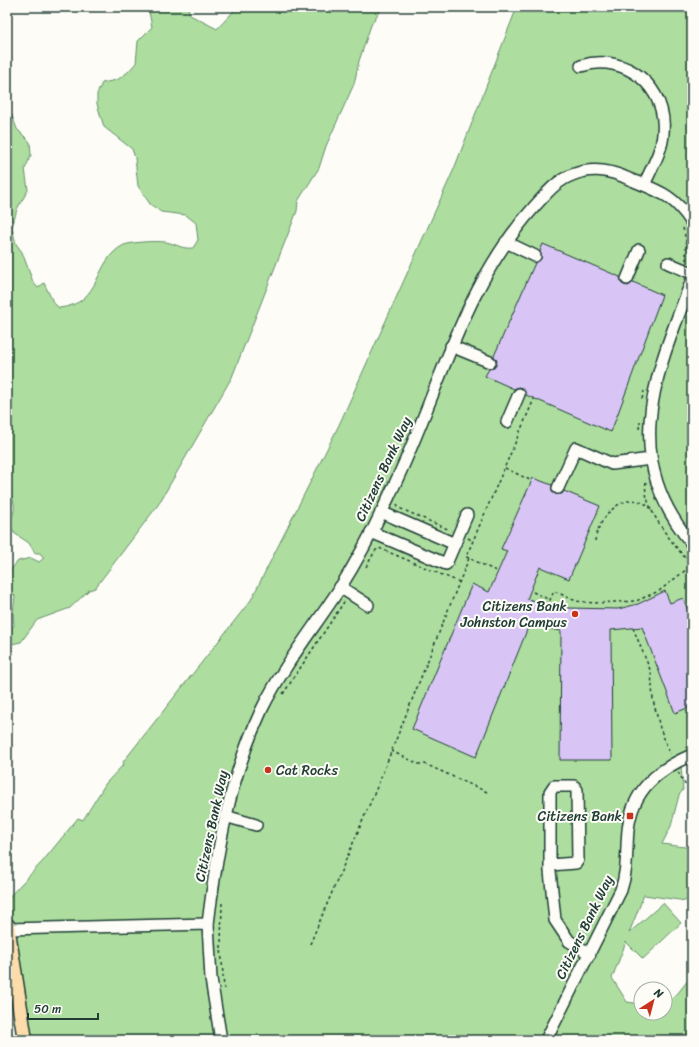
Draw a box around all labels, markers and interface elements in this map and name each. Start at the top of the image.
street label: Citizens Bank Way [348,412,419,526]
place label: Citizens Bank Johnston Campus [459,594,568,635]
marker: Citizens Bank Johnston Campus [570,609,580,619]
place label: Cat Rocks [276,758,339,783]
marker: Cat Rocks [263,765,273,775]
street label: Citizens Bank Way [187,767,236,884]
place label: Citizens Bank [537,804,622,829]
marker: Citizens Bank [625,811,635,821]
street label: Citizens Bank Way [548,870,621,984]
north arrow [633,981,673,1021]
text: N [649,983,668,1003]
scale bar [28,995,98,1021]
text: 50 m [34,998,61,1020]

